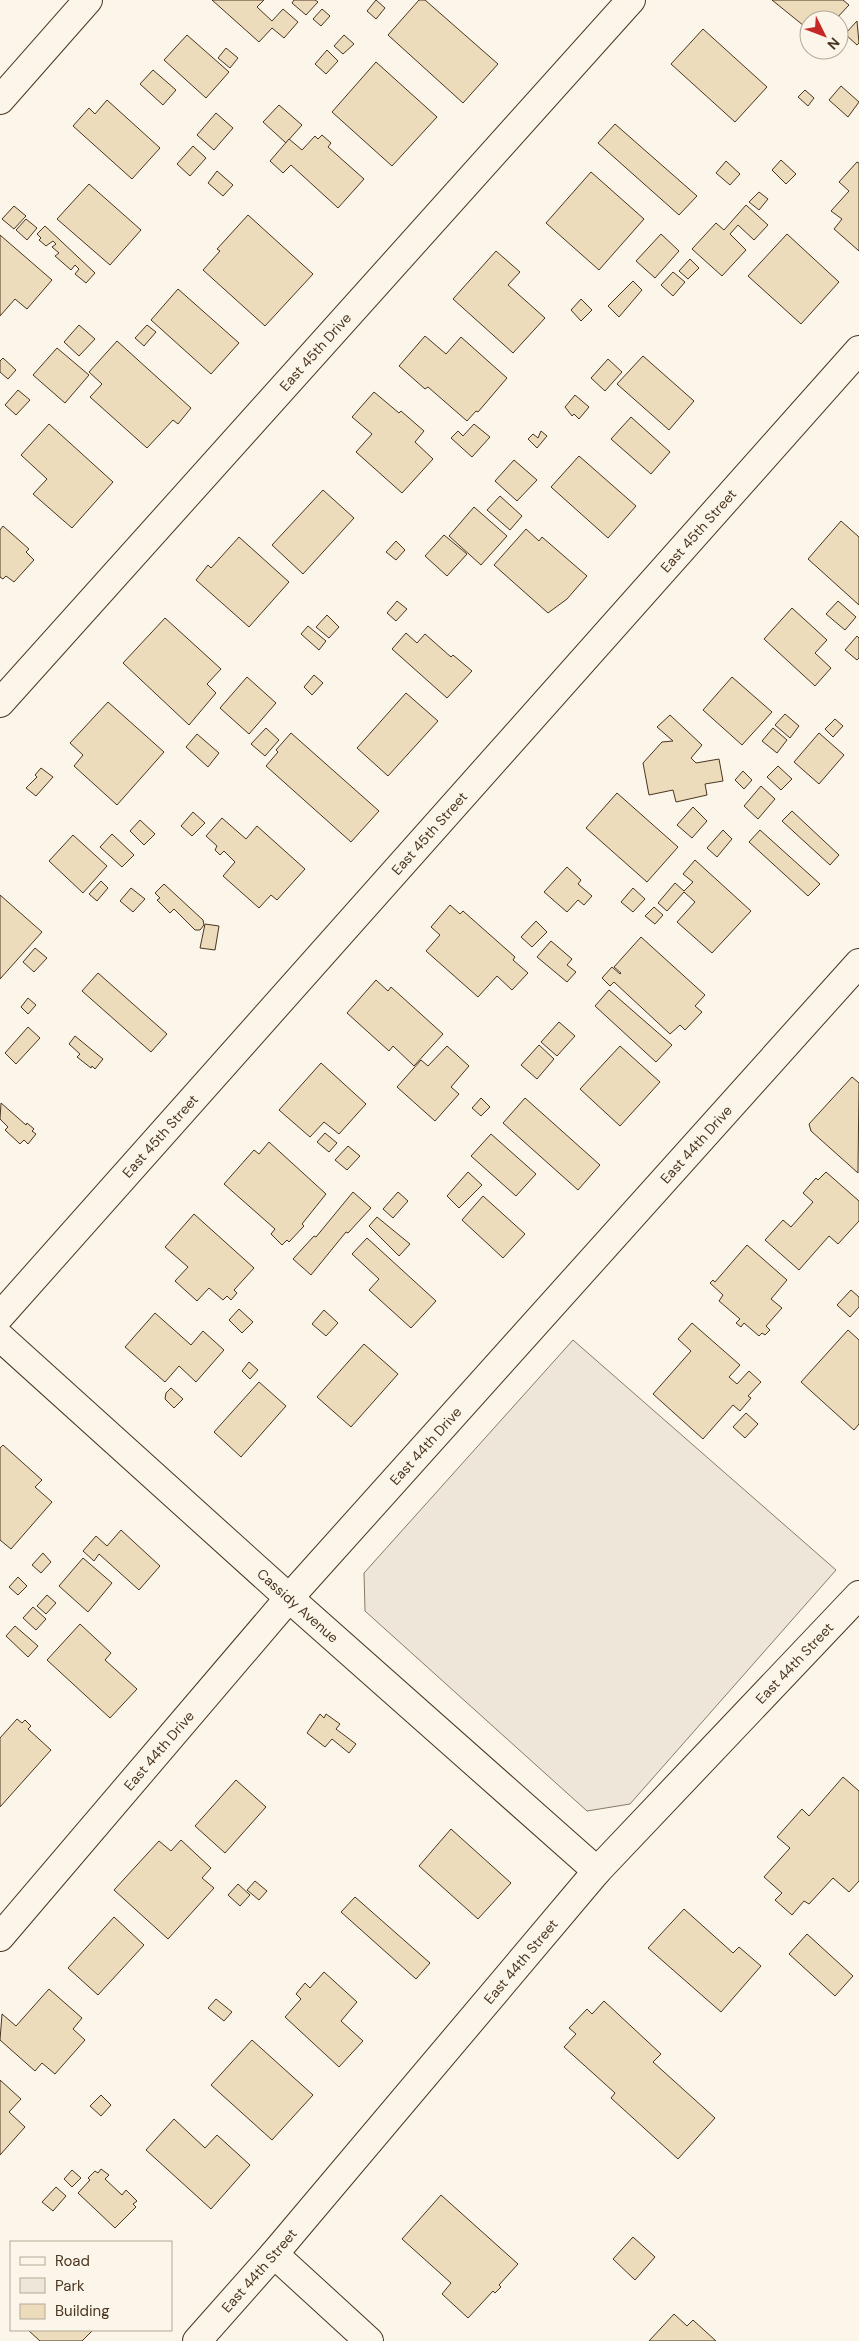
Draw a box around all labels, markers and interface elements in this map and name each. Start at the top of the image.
north arrow [799,10,849,60]
text: N [824,34,844,54]
street label: East 45th Drive [276,309,355,395]
street label: East 45th Street [657,485,740,576]
street label: East 45th Street [387,788,471,879]
street label: East 45th Street [118,1090,202,1181]
street label: East 44th Drive [656,1102,736,1187]
street label: East 44th Drive [386,1403,465,1489]
street label: Cassidy Avenue [253,1565,342,1647]
street label: East 44th Street [752,1619,837,1707]
street label: East 44th Drive [120,1707,198,1794]
street label: East 44th Street [480,1915,562,2007]
street label: East 44th Street [218,2225,301,2316]
legend [10,2241,172,2331]
text: Road [55,2251,90,2271]
text: Park [55,2276,85,2296]
text: Building [55,2301,110,2321]

